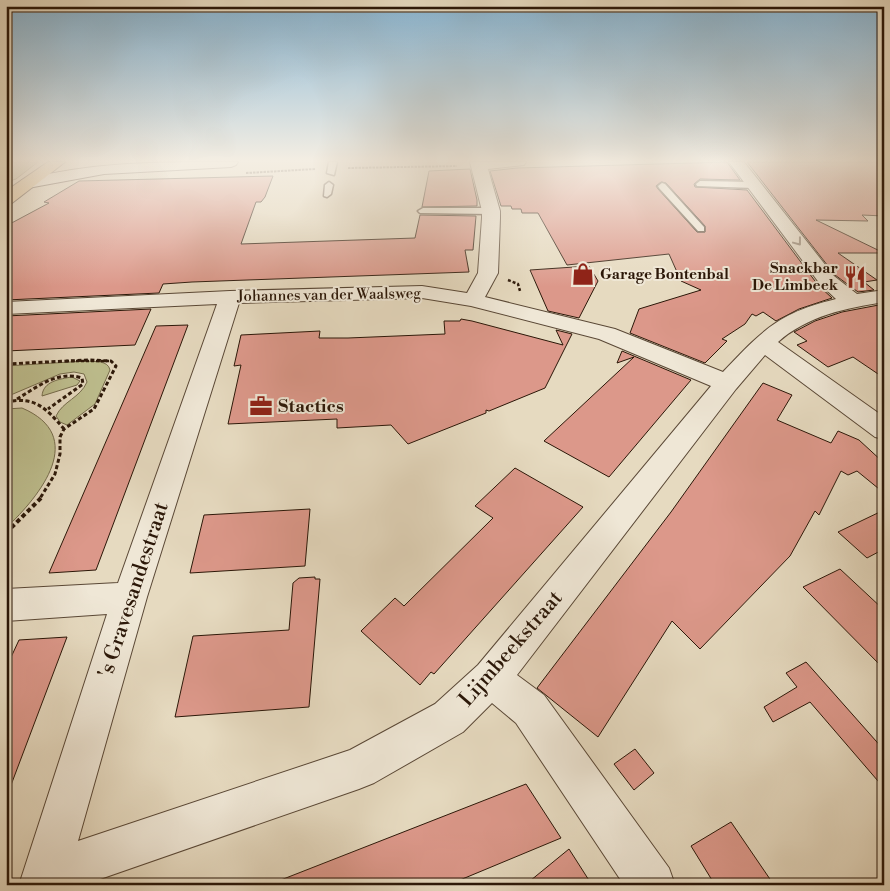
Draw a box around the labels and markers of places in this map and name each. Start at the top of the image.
place label: Snackbar De Limbeek [752,259,839,295]
shop icon: Garage Bontenbal [570,261,596,287]
restaurant icon: Snackbar De Limbeek [842,264,868,290]
place label: Garage Bontenbal [600,265,729,284]
office icon: Stactics [248,393,274,419]
place label: Stactics [278,395,344,418]

